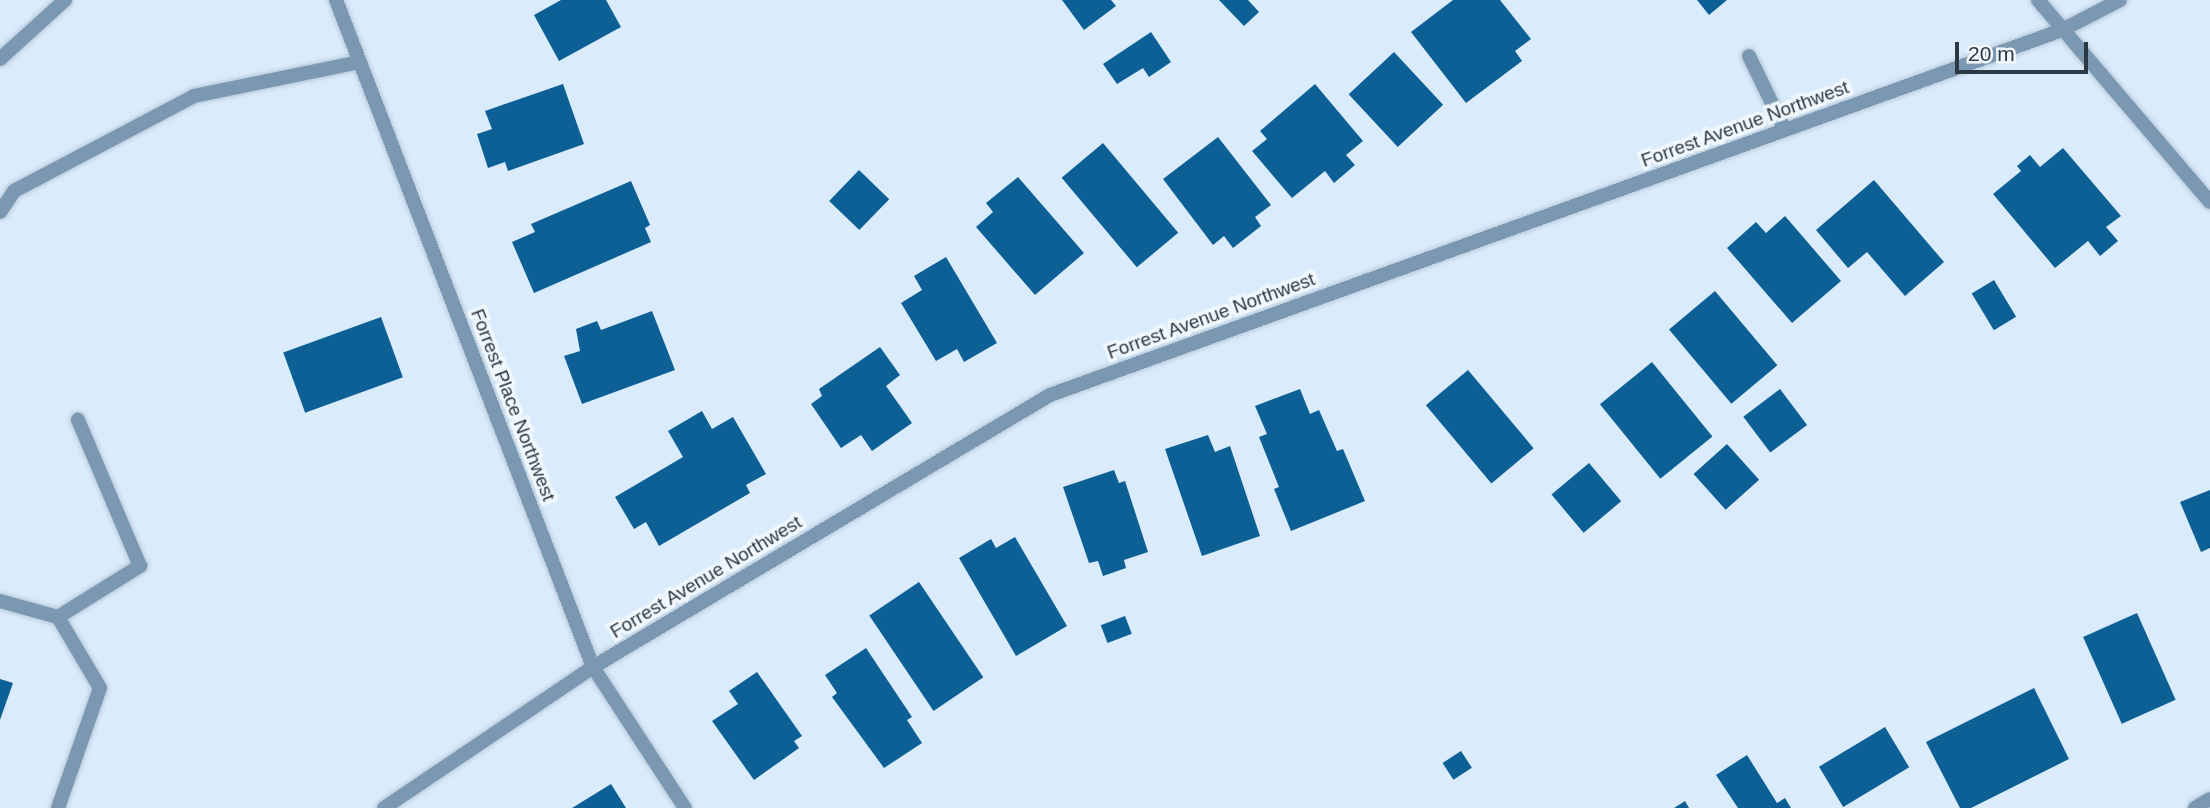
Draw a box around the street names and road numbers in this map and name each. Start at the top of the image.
street label: Forrest Avenue Northwest [1638,76,1852,172]
street label: Forrest Avenue Northwest [1104,268,1318,364]
street label: Forrest Place Northwest [466,306,560,504]
street label: Forrest Avenue Northwest [606,510,806,644]

